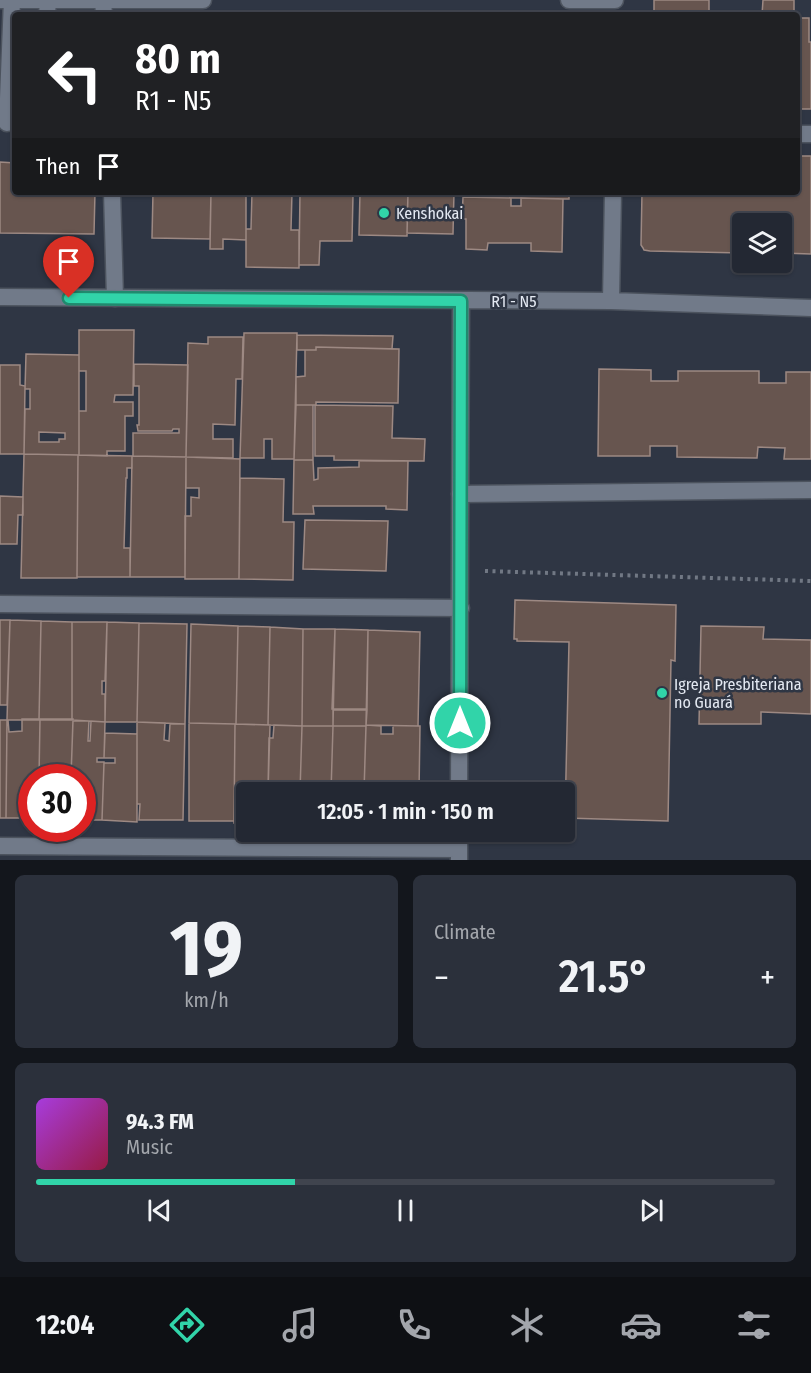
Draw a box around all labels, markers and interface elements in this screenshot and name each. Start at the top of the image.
text: 80 m [135,34,221,84]
icon: left [36,36,114,114]
text: R1 - N5 [135,85,212,117]
icon: arrive [92,150,125,183]
text: Then [36,153,80,180]
place label: Kenshokai [396,204,463,223]
marker: Kenshokai [377,206,391,220]
map controls [732,213,792,273]
button: layers [732,213,792,273]
pin [43,236,94,298]
icon: arrive [52,245,85,278]
street label: R1 - N5 [491,292,537,311]
place label: Igreja Presbiteriana no Guará [674,675,802,712]
marker: Igreja Presbiteriana no Guará [655,686,669,700]
position arrow [428,691,492,755]
speed limit sign: 30 [18,764,96,842]
text: 12:05 · 1 min · 150 m [317,798,494,825]
text: 19 [170,902,243,996]
text: Climate [434,920,496,944]
text: 21.5° [559,950,650,1004]
text: − [434,958,449,998]
text: + [760,958,775,998]
text: km/h [184,988,229,1012]
text: 94.3 FM [126,1108,194,1135]
text: Music [126,1135,173,1159]
icon: previous [143,1194,176,1227]
icon: pause [389,1194,422,1227]
icon: next [635,1194,668,1227]
icon: directions [166,1304,208,1346]
icon: music [279,1304,321,1346]
icon: phone [393,1304,435,1346]
icon: climate [506,1304,548,1346]
icon: car [620,1304,662,1346]
icon: filters [733,1304,775,1346]
text: 12:04 [36,1309,94,1341]

